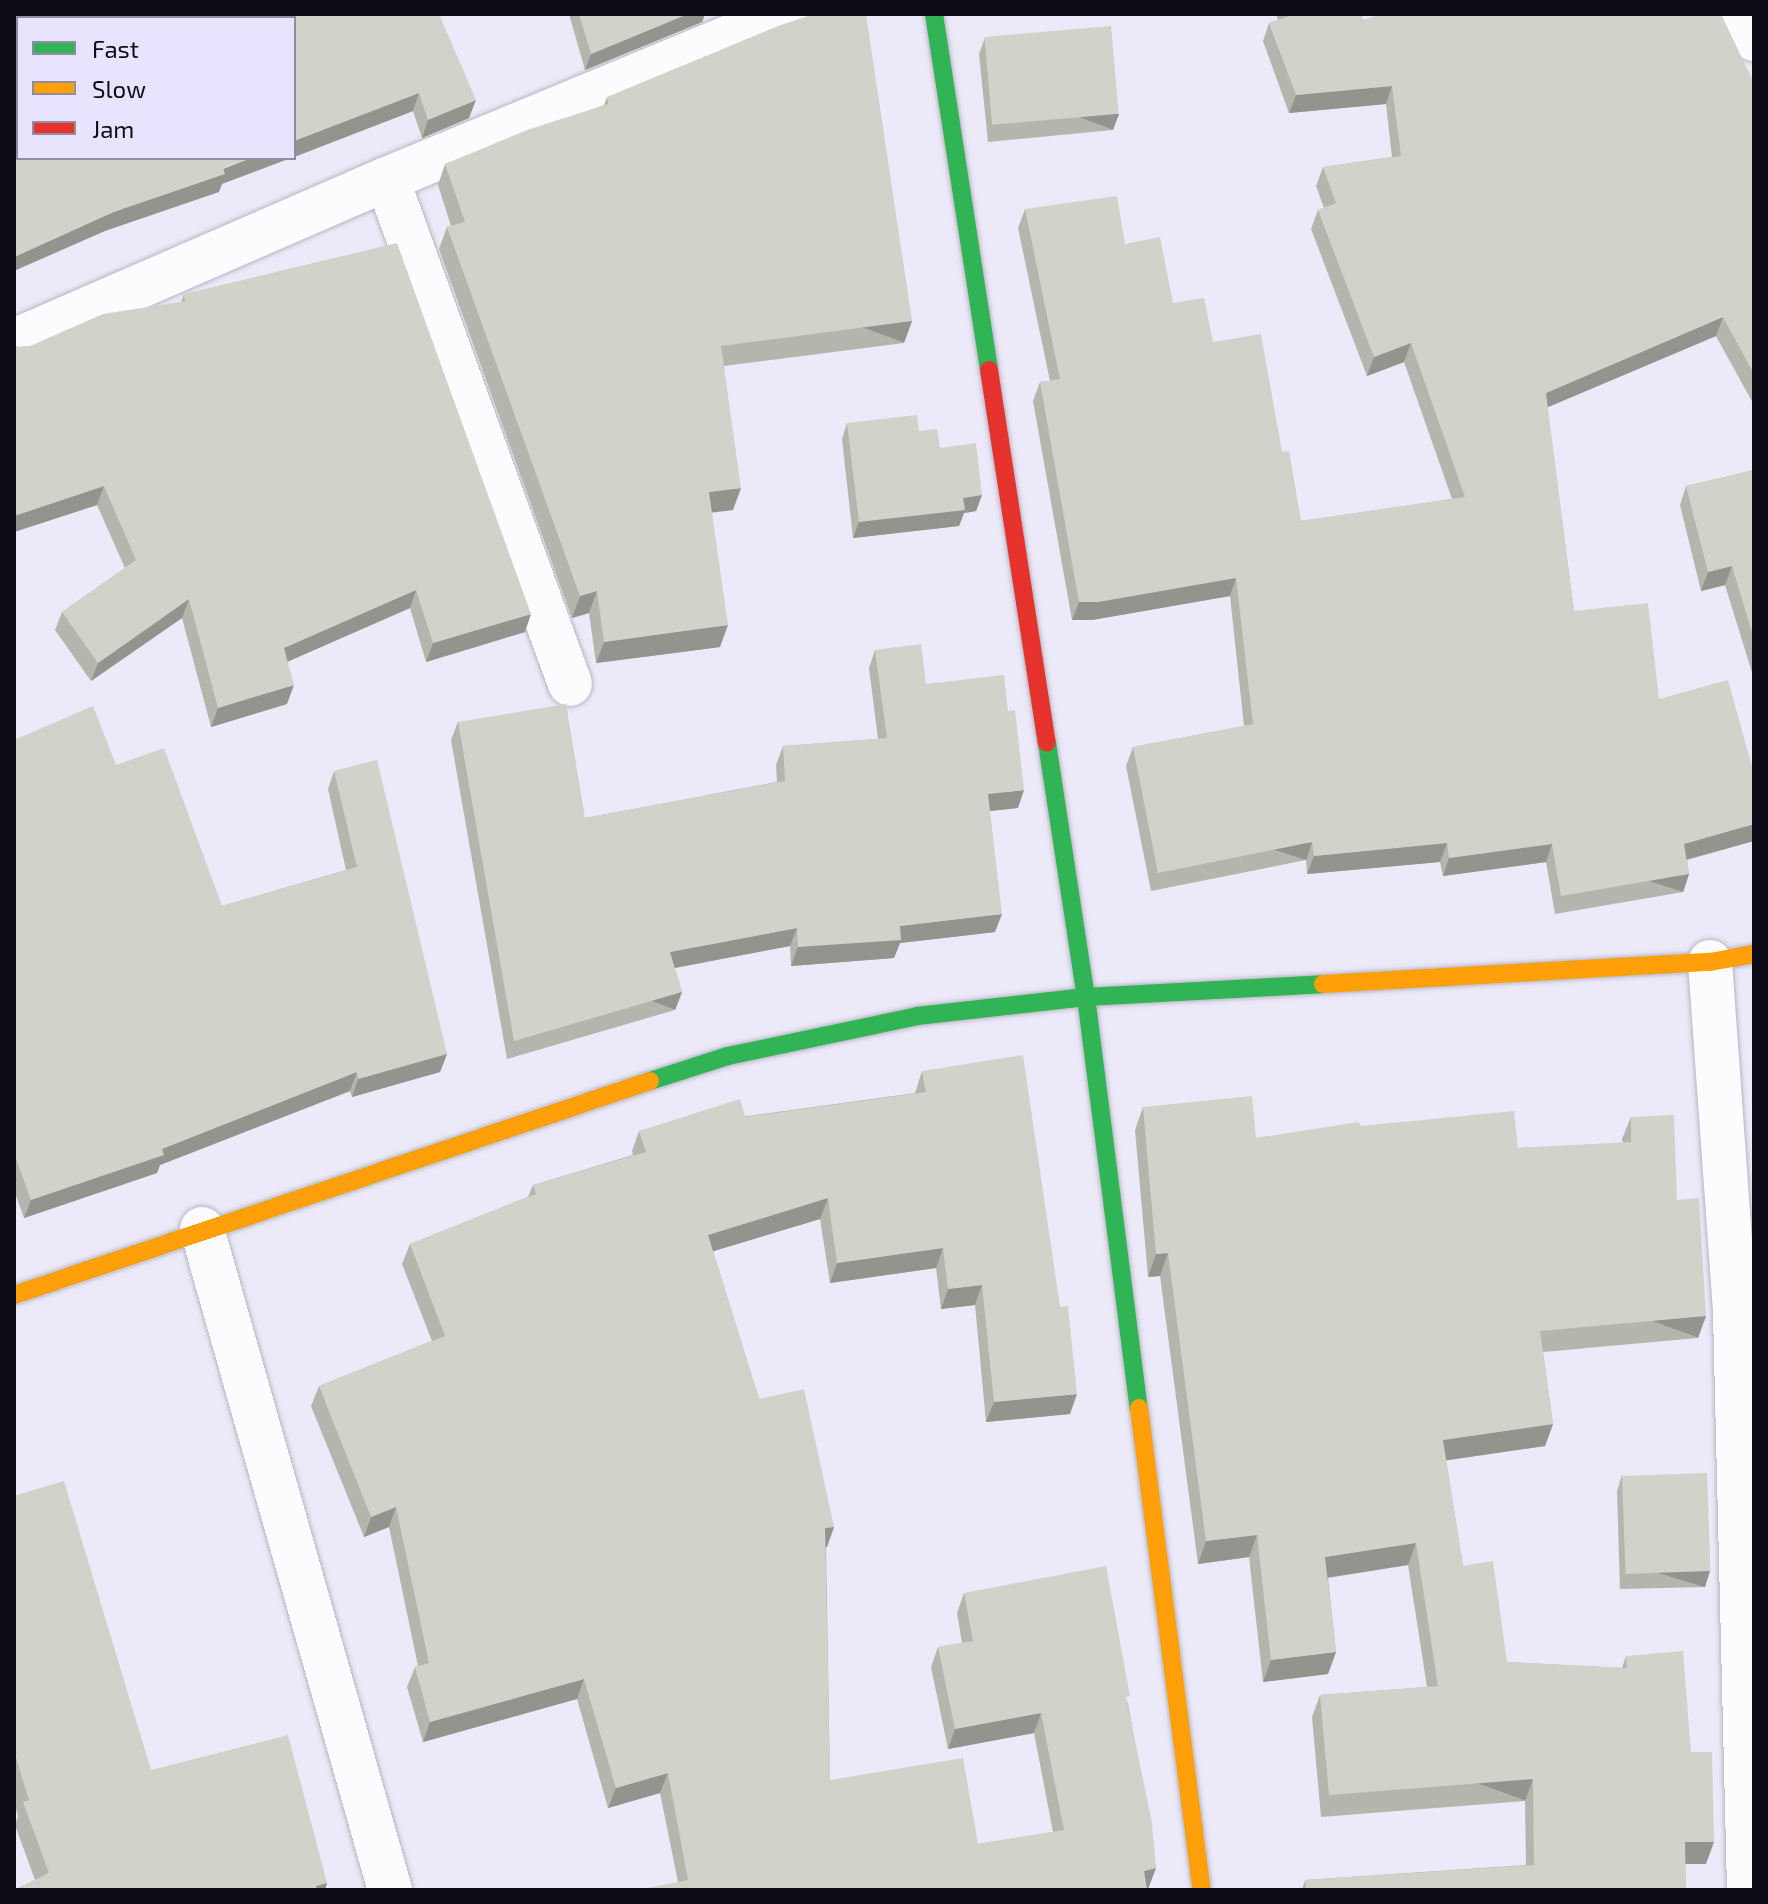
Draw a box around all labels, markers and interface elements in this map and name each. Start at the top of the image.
legend [16,16,296,160]
text: Fast [92,34,139,63]
text: Slow [92,74,146,103]
text: Jam [92,114,134,143]

